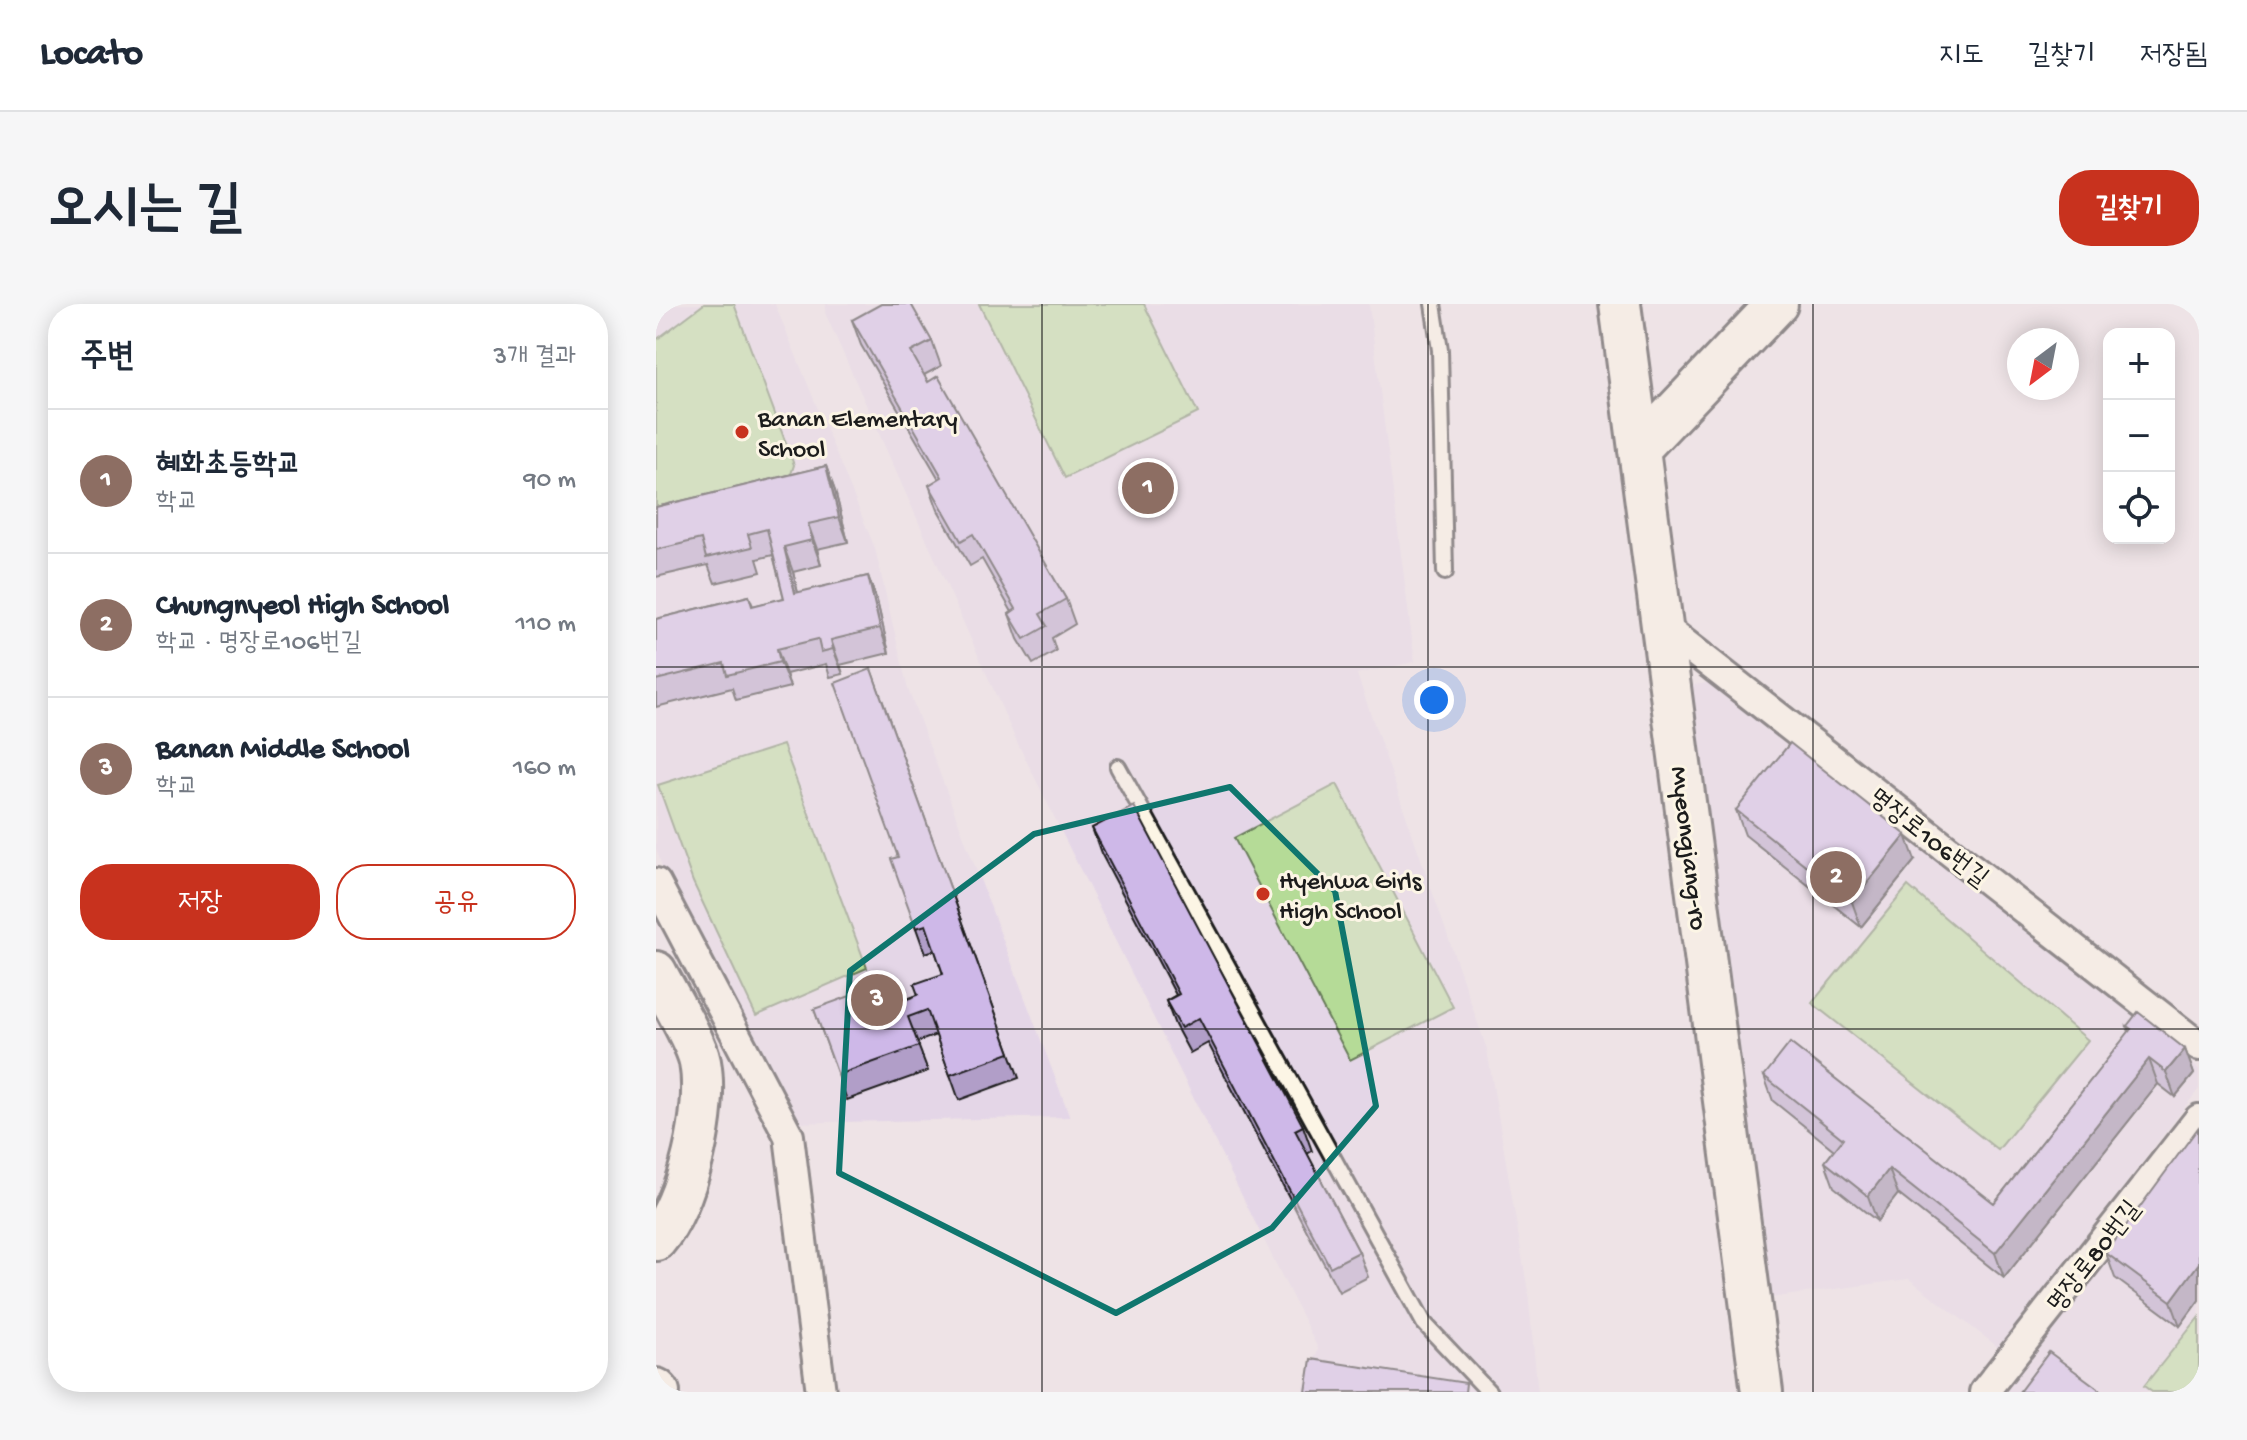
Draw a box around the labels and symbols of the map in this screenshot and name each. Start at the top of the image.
north arrow [2007,328,2079,400]
place label: Banan Elementary School [757,406,958,467]
marker: Banan Elementary School [733,423,751,441]
pin: 1 [1122,458,1174,518]
your location [1414,680,1454,720]
street label: Myeongjang-ro [1661,765,1712,932]
street label: 명장로106번길 [1861,783,1993,896]
pin: 2 [1810,847,1862,907]
place label: Hyehwa Girls High School [1279,868,1423,929]
marker: Hyehwa Girls High School [1254,885,1272,903]
pin: 3 [851,970,903,1030]
street label: 명장로80번길 [2042,1196,2149,1320]

